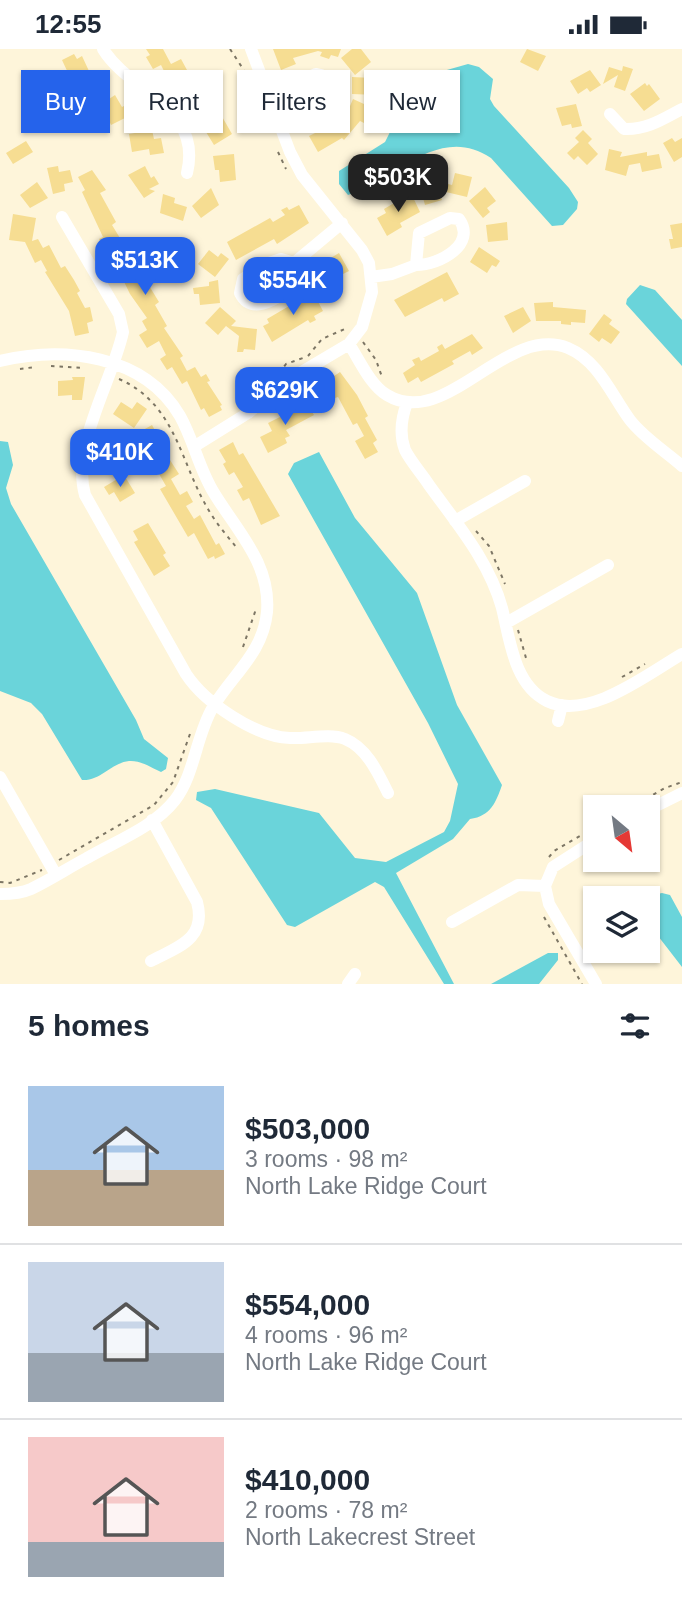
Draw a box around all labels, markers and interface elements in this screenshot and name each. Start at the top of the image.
text: 12:55 [35,9,102,39]
chip: Buy [21,70,110,133]
chip: Rent [124,70,223,133]
chip: Filters [237,70,350,133]
chip: New [364,70,460,133]
pin: $503K [349,155,447,214]
text: $503K [364,164,432,190]
pin: $513K [96,237,194,297]
text: $513K [111,247,179,273]
pin: $554K [244,257,342,317]
text: $554K [259,267,327,293]
pin: $629K [236,367,334,427]
text: $629K [251,377,319,403]
pin: $410K [71,429,169,489]
text: $410K [86,439,154,465]
north arrow [583,795,660,871]
map controls [583,795,660,963]
button: layers [583,886,660,963]
icon: filters [616,1007,654,1045]
text: 5 homes [28,1009,150,1042]
text: $503,000 [245,1112,370,1145]
icon: home [84,1114,168,1198]
text: 3 rooms · 98 m² [245,1146,407,1172]
text: North Lake Ridge Court [245,1173,487,1199]
text: $554,000 [245,1288,370,1321]
icon: home [84,1290,168,1374]
text: 4 rooms · 96 m² [245,1322,407,1348]
text: North Lake Ridge Court [245,1349,487,1375]
text: $410,000 [245,1463,370,1496]
icon: home [84,1465,168,1549]
text: 2 rooms · 78 m² [245,1497,407,1523]
text: North Lakecrest Street [245,1524,475,1550]

